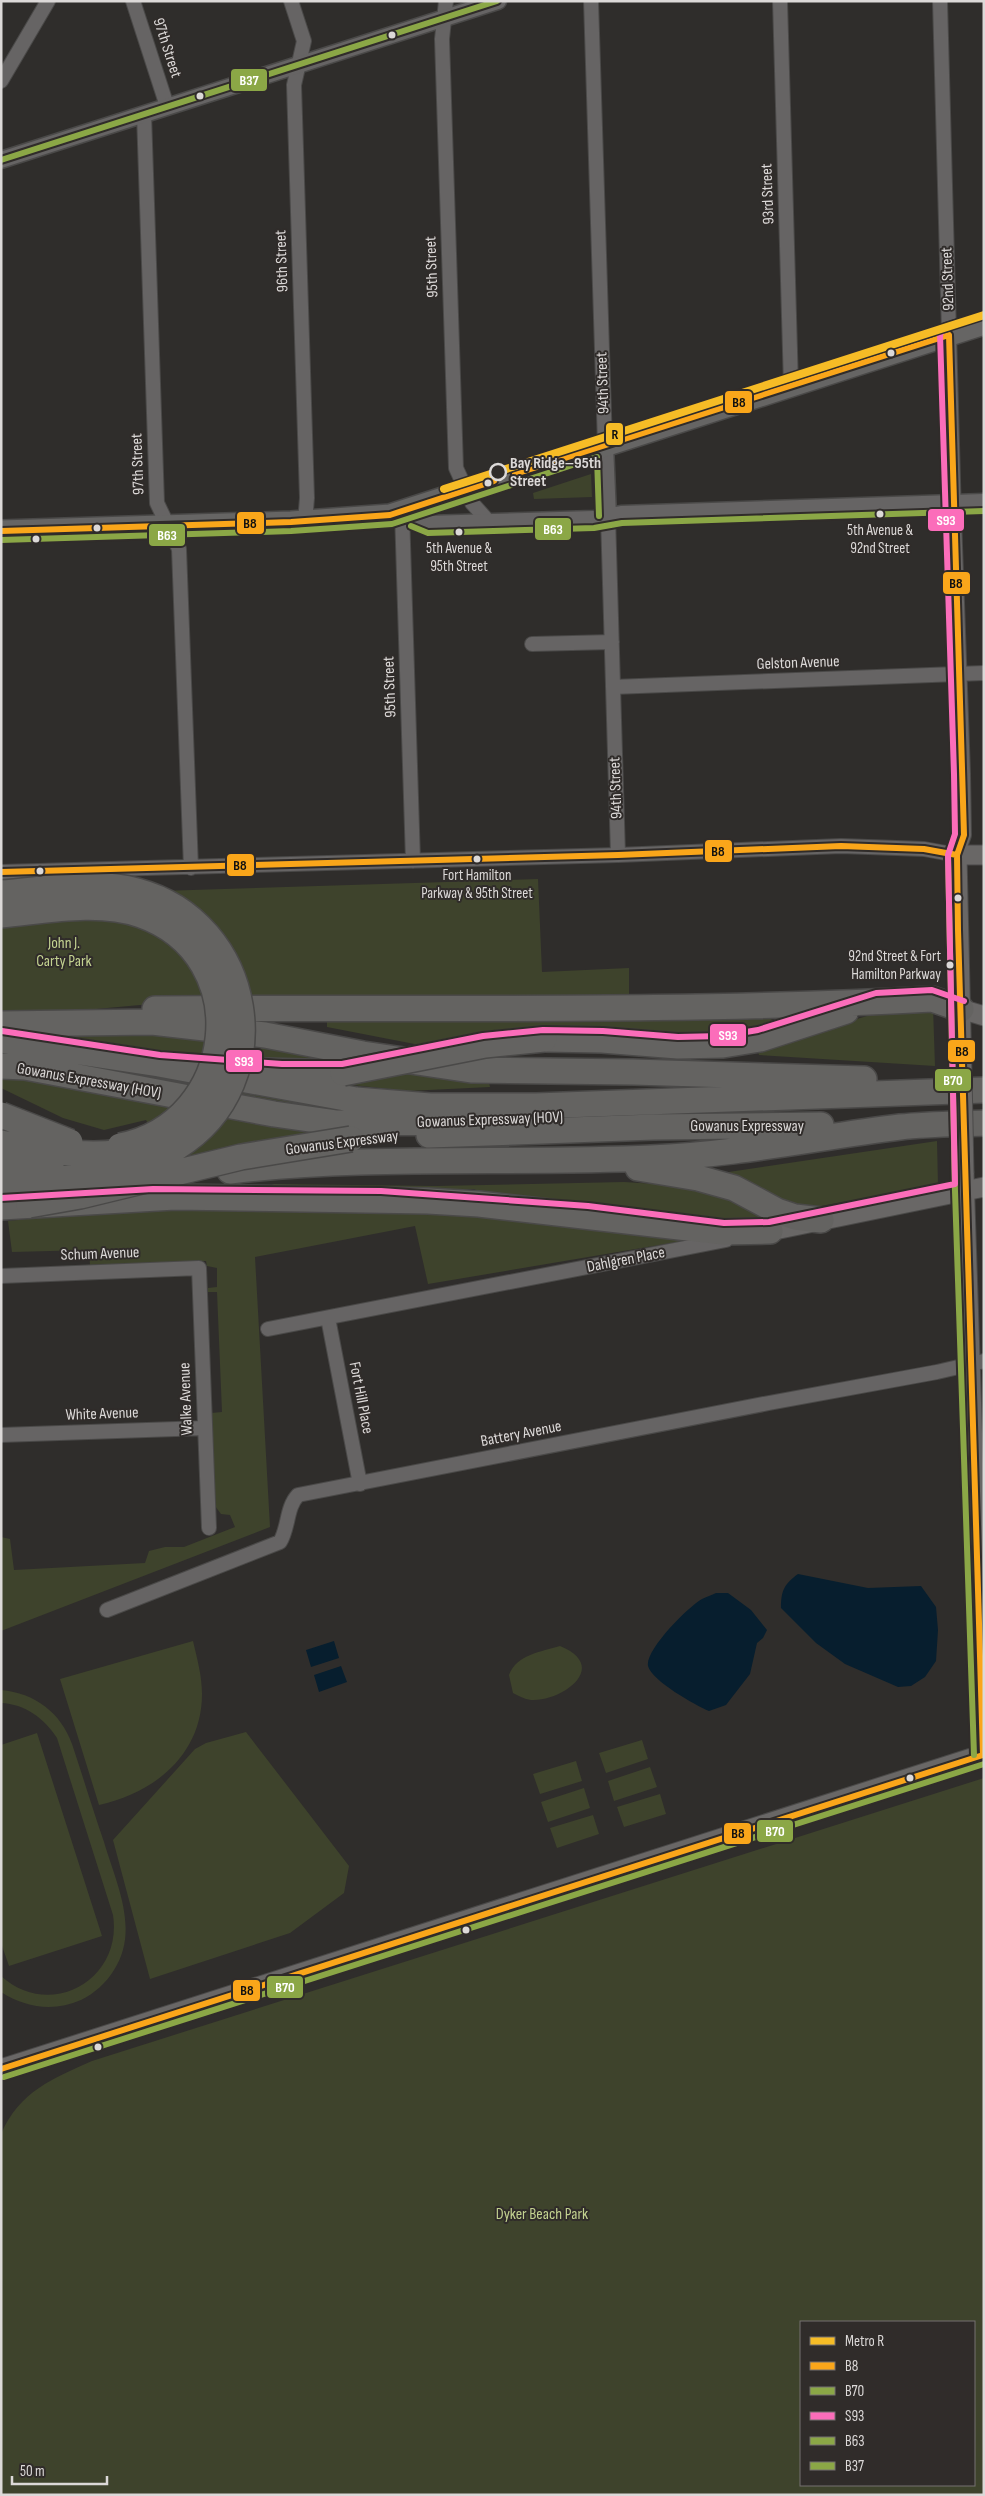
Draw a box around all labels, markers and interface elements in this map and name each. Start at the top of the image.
street label: 97th Street [148,16,186,80]
unlabelled marker [387,30,397,40]
line badge: B37 [230,68,268,92]
text: B37 [239,72,259,89]
unlabelled marker [195,91,205,101]
street label: 93rd Street [757,163,779,225]
street label: 96th Street [271,230,293,292]
street label: 95th Street [421,236,443,298]
street label: 92nd Street [937,247,959,311]
unlabelled marker [886,348,896,358]
street label: 94th Street [592,352,614,414]
line badge: B8 [724,390,753,414]
text: B8 [732,394,746,411]
line badge: R [605,422,624,446]
text: R [612,426,619,443]
street label: 97th Street [127,433,149,495]
place label: Bay Ridge–95th Street [510,454,601,491]
marker: Bay Ridge–95th Street [489,463,507,481]
unlabelled marker [483,478,493,488]
line badge: S93 [927,508,965,532]
marker: 5th Avenue & 92nd Street [875,509,885,519]
line badge: B8 [236,511,265,535]
text: S93 [936,512,956,529]
text: B8 [243,515,257,532]
line badge: B63 [534,517,572,541]
text: B63 [543,521,563,538]
place label: 5th Avenue & 92nd Street [847,521,913,558]
unlabelled marker [92,523,102,533]
line badge: B63 [148,523,186,547]
text: B63 [157,527,177,544]
marker: 5th Avenue & 95th Street [454,527,464,537]
unlabelled marker [31,534,41,544]
place label: 5th Avenue & 95th Street [426,539,492,576]
line badge: B8 [942,571,971,595]
text: B8 [949,575,963,592]
street label: Gelston Avenue [756,652,840,674]
street label: 95th Street [379,656,401,718]
street label: 94th Street [605,757,627,819]
line badge: B8 [704,839,733,863]
text: B8 [711,843,725,860]
line badge: B8 [226,853,255,877]
marker: Fort Hamilton Parkway & 95th Street [472,854,482,864]
text: B8 [233,857,247,874]
unlabelled marker [35,866,45,876]
place label: Fort Hamilton Parkway & 95th Street [421,866,533,903]
unlabelled marker [953,893,963,903]
park label: John J. Carty Park [36,934,92,971]
place label: 92nd Street & Fort Hamilton Parkway [848,947,941,984]
marker: 92nd Street & Fort Hamilton Parkway [945,960,955,970]
line badge: S93 [709,1023,747,1047]
text: S93 [718,1027,738,1044]
line badge: B8 [947,1039,976,1063]
text: B8 [955,1043,969,1060]
line badge: S93 [225,1049,263,1073]
text: S93 [234,1053,254,1070]
street label: Gowanus Expressway (HOV) [15,1059,163,1103]
line badge: B70 [934,1068,972,1092]
text: B70 [943,1072,963,1089]
street label: Gowanus Expressway (HOV) [417,1108,563,1132]
street label: Gowanus Expressway [690,1117,804,1136]
street label: Gowanus Expressway [284,1127,400,1159]
street label: Schum Avenue [60,1243,140,1265]
street label: Dahlgren Place [585,1243,667,1277]
street label: Fort Hill Place [345,1360,377,1436]
street label: Walke Avenue [175,1362,197,1436]
street label: White Avenue [65,1403,139,1425]
street label: Battery Avenue [479,1417,563,1451]
unlabelled marker [905,1773,915,1783]
line badge: B70 [756,1819,794,1843]
line badge: B8 [723,1822,752,1845]
text: B70 [765,1823,785,1840]
text: B8 [731,1825,745,1842]
unlabelled marker [461,1925,471,1935]
line badge: B70 [266,1975,304,1999]
line badge: B8 [232,1979,261,2002]
text: B70 [275,1979,295,1996]
text: B8 [240,1982,254,1999]
unlabelled marker [93,2042,103,2052]
park label: Dyker Beach Park [496,2205,588,2224]
legend [800,2321,975,2486]
text: Metro R [845,2332,884,2351]
text: B8 [845,2357,858,2376]
text: B70 [845,2382,864,2401]
text: S93 [845,2407,864,2426]
text: B63 [845,2432,865,2451]
scale bar [12,2454,108,2486]
text: B37 [845,2457,864,2476]
text: 50 m [20,2462,45,2481]

